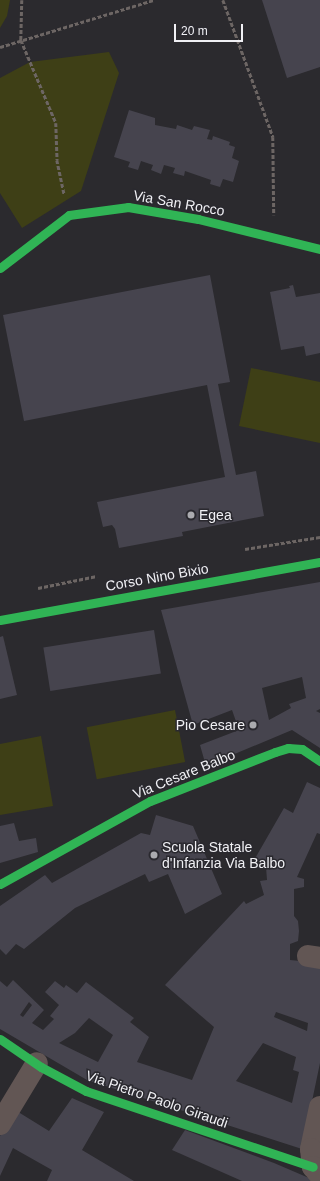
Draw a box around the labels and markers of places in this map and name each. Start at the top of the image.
place label: Egea [199,507,232,523]
marker: Egea [186,510,196,520]
place label: Pio Cesare [176,717,245,733]
marker: Pio Cesare [248,720,258,730]
place label: Scuola Statale d'Infanzia Via Balbo [162,839,285,872]
marker: Scuola Statale d'Infanzia Via Balbo [149,850,159,860]

